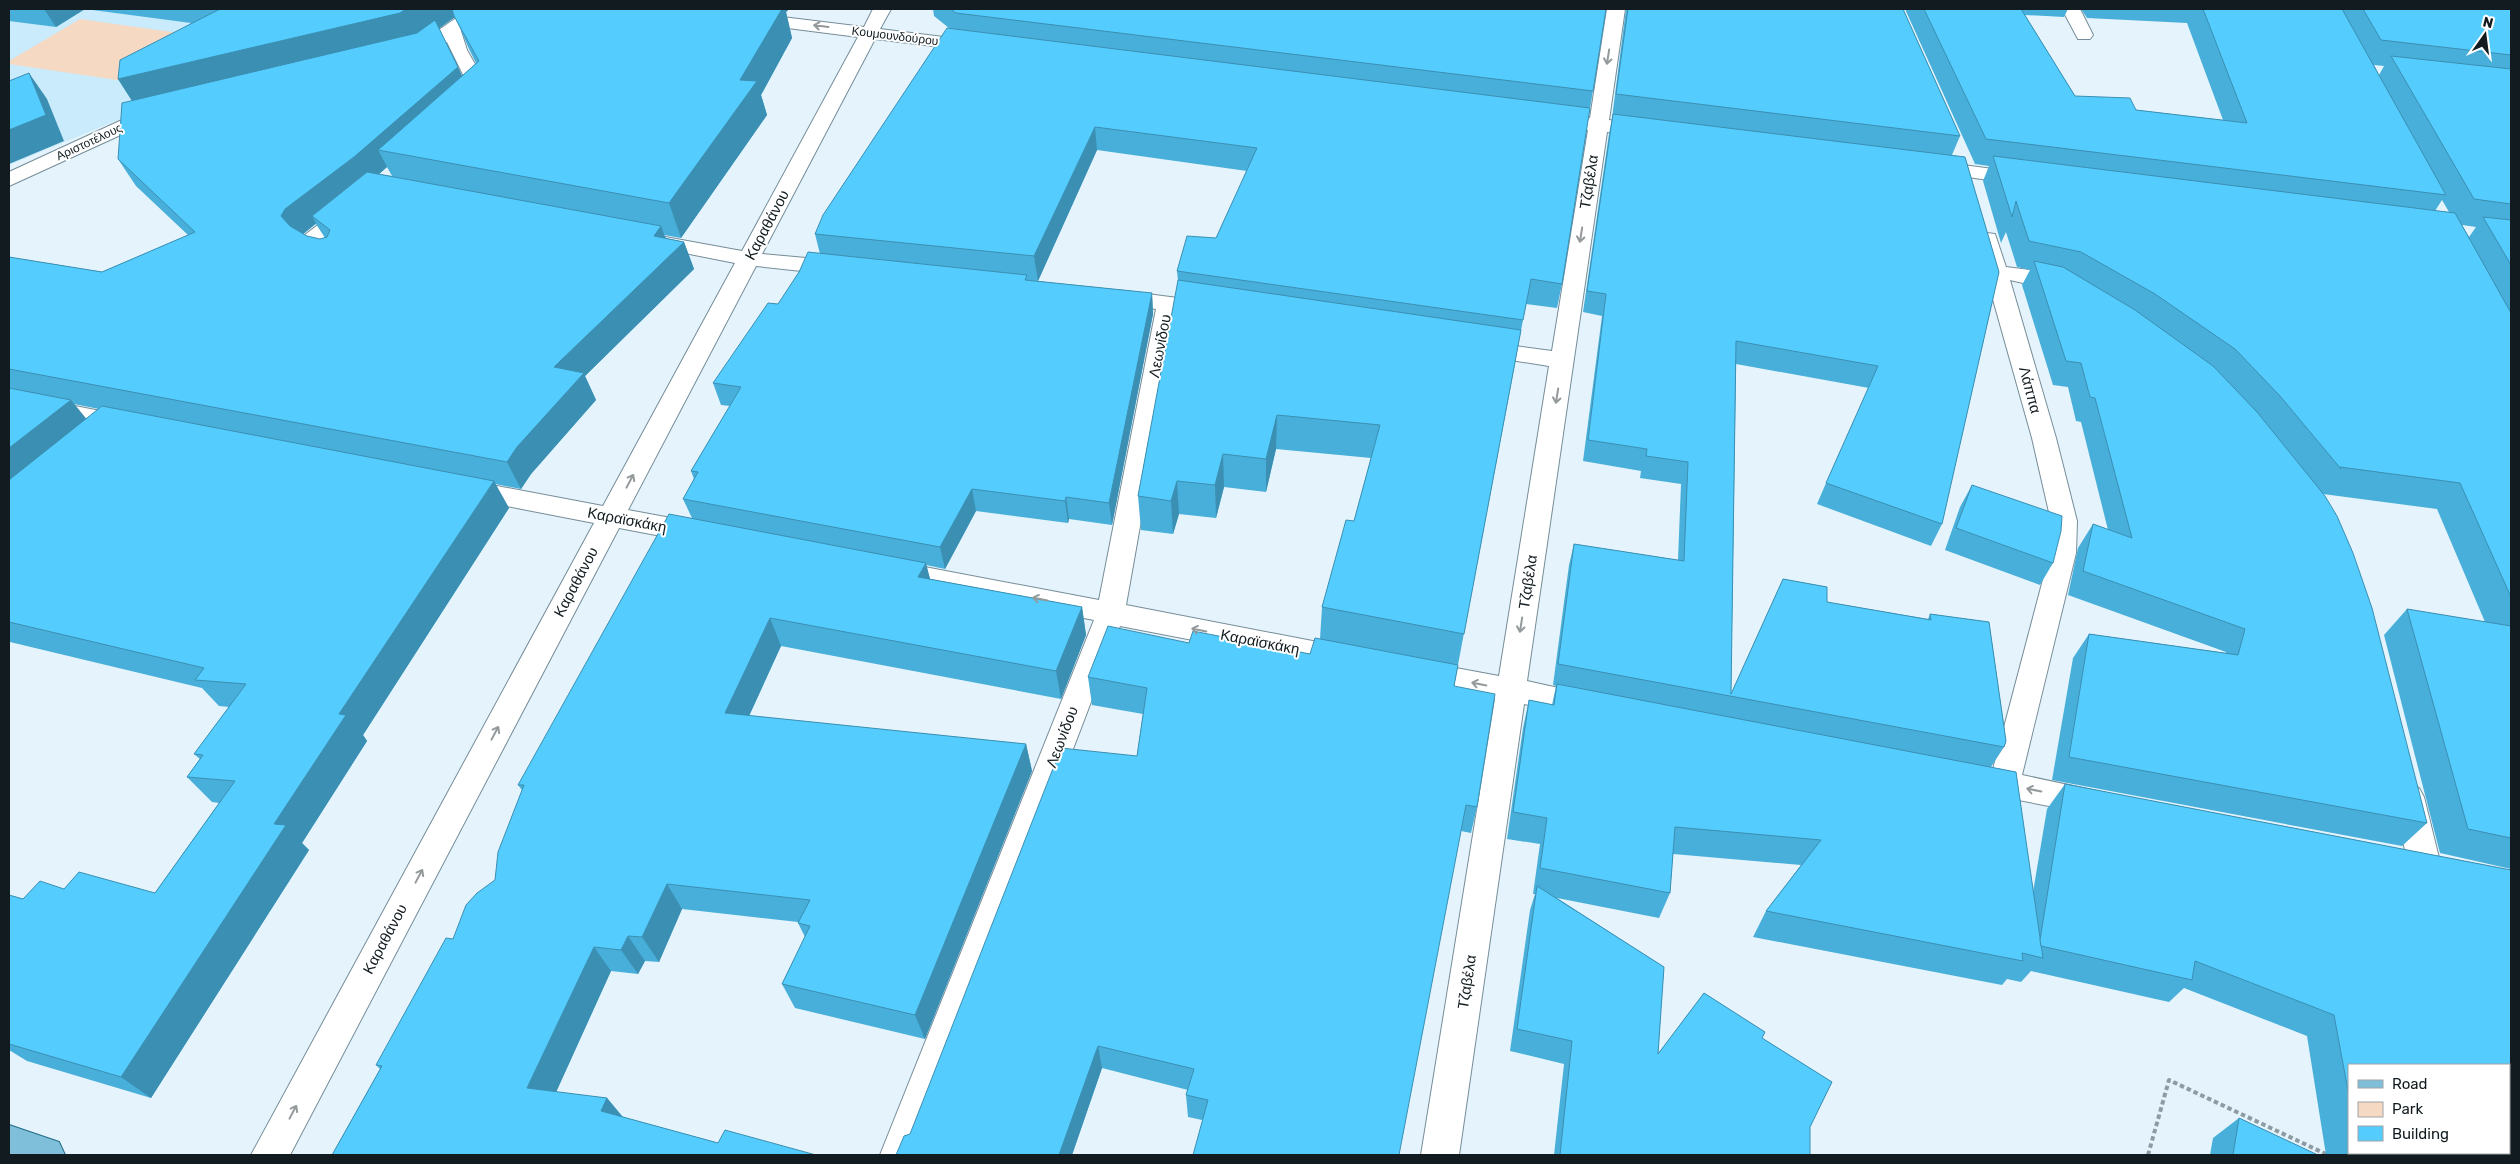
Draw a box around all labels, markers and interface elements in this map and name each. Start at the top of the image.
north arrow [2460,10,2510,60]
text: N [2481,13,2495,32]
one-way arrow [814,21,830,31]
street label: Κουμουνδούρου [851,24,939,48]
one-way arrow [1603,49,1613,65]
street label: Αριστοτέλους [54,121,124,163]
street label: Τζαβέλα [1576,153,1602,210]
street label: Καραθάνου [741,187,793,263]
one-way arrow [1576,227,1586,243]
street label: Λεωνίδου [1145,313,1175,379]
street label: Λάππα [2015,365,2045,416]
one-way arrow [1551,387,1561,403]
one-way arrow [625,474,635,489]
street label: Καραϊσκάκη [586,504,668,536]
street label: Καραθάνου [550,544,602,620]
street label: Τζαβέλα [1515,553,1541,610]
one-way arrow [1032,594,1048,603]
one-way arrow [1516,617,1526,633]
one-way arrow [1192,624,1208,634]
street label: Καραϊσκάκη [1219,626,1301,658]
one-way arrow [1471,678,1487,688]
street label: Λεωνίδου [1042,704,1082,770]
one-way arrow [491,726,501,740]
one-way arrow [2026,785,2042,795]
one-way arrow [415,869,424,884]
street label: Καραθάνου [359,901,411,977]
street label: Τζαβέλα [1454,953,1480,1010]
legend [2348,1064,2510,1154]
text: Road [2392,1075,2428,1093]
text: Park [2392,1100,2423,1118]
one-way arrow [288,1105,298,1120]
text: Building [2392,1125,2449,1143]

